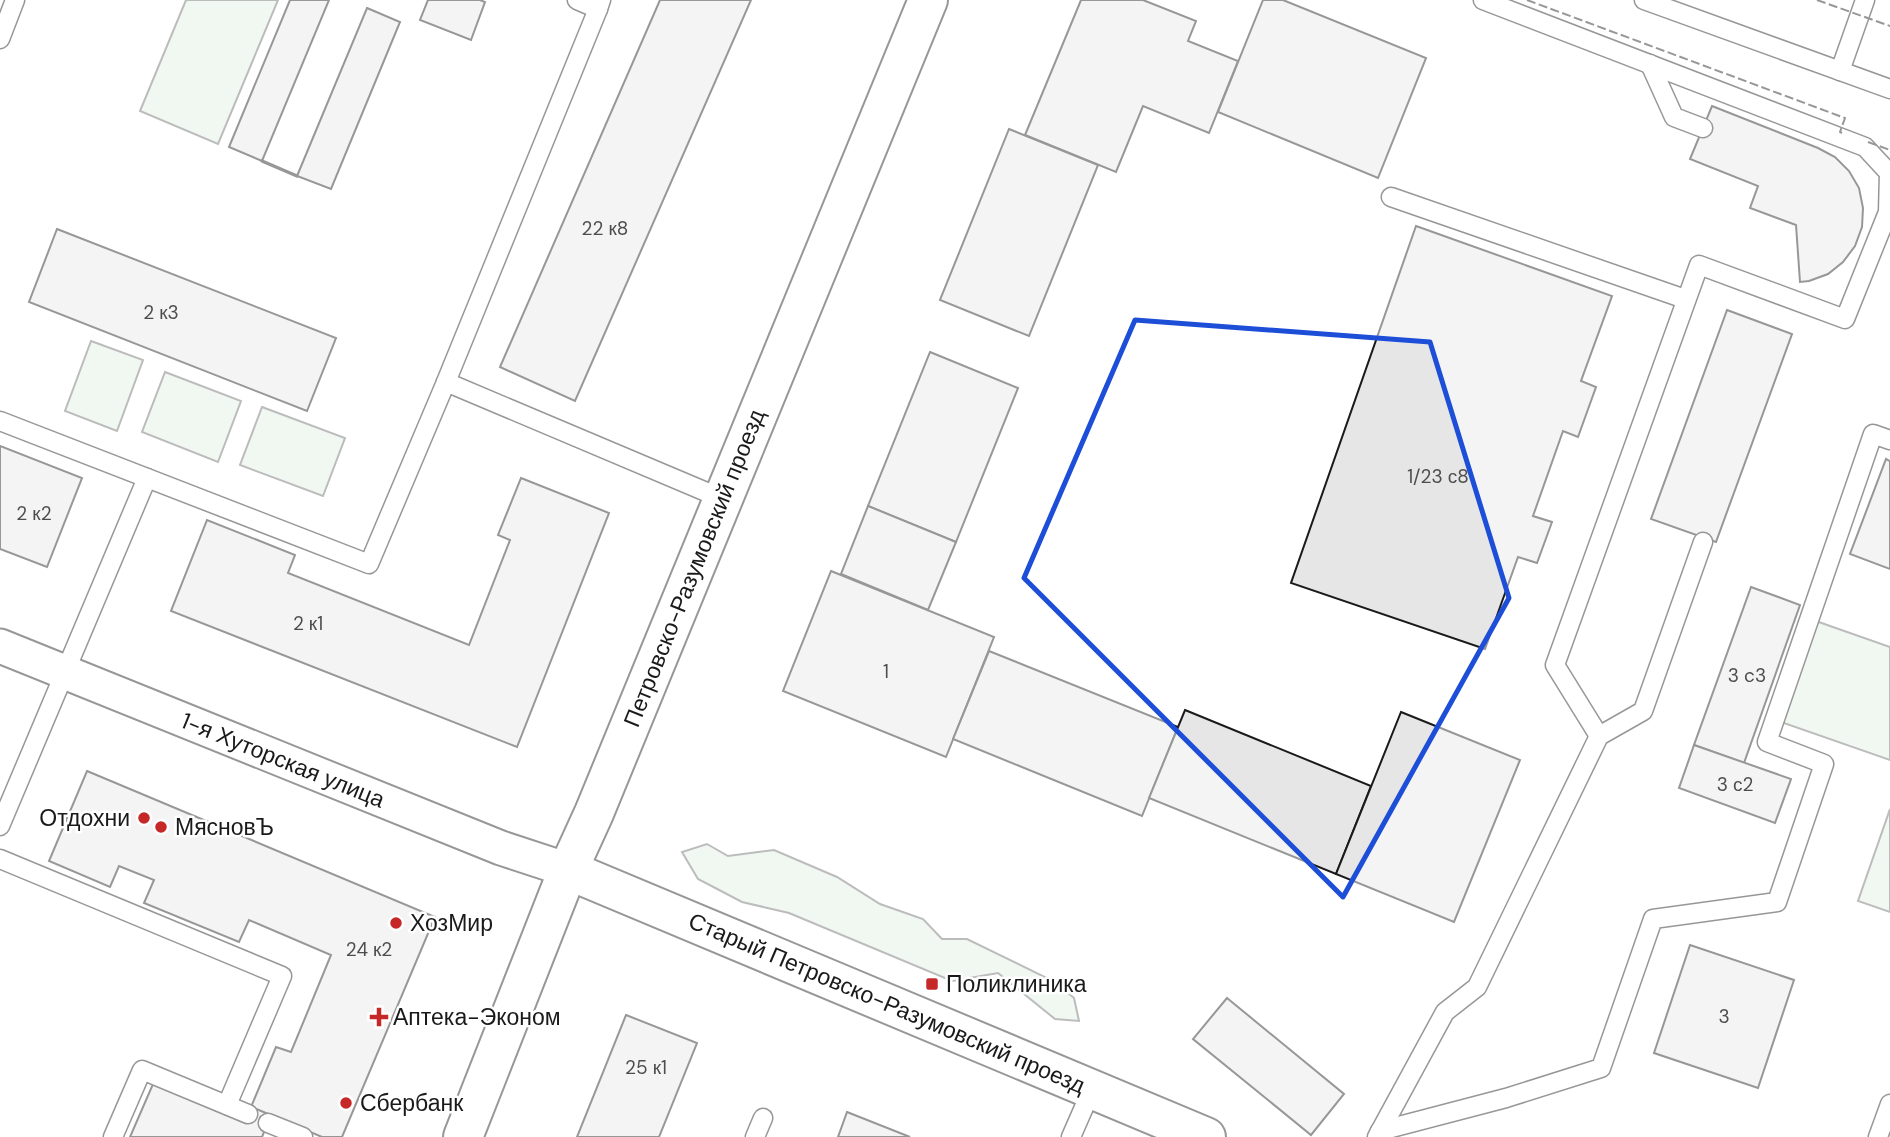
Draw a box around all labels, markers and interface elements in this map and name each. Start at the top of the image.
house number: 22 к8 [582,216,628,241]
house number: 2 к3 [143,300,179,325]
street label: Петровско-Разумовский проезд [616,404,772,731]
house number: 1/23 с8 [1407,464,1469,489]
house number: 2 к2 [16,501,52,526]
house number: 2 к1 [293,611,323,636]
house number: 1 [883,659,889,684]
house number: 3 c3 [1728,663,1766,688]
street label: 1-я Хуторская улица [177,705,389,815]
house number: 3 с2 [1717,772,1753,797]
place label: Отдохни [39,803,130,833]
marker: Отдохни [136,810,152,826]
place label: МясновЪ [175,812,274,842]
marker: МясновЪ [153,819,169,835]
street label: Старый Петровско-Разумовский проезд [684,906,1090,1101]
place label: ХозМир [410,908,493,938]
marker: ХозМир [388,915,404,931]
house number: 24 к2 [346,937,392,962]
place label: Поликлиника [946,969,1087,999]
marker: Поликлиника [924,976,940,992]
place label: Аптека-Эконом [393,1002,561,1032]
house number: 3 [1718,1004,1730,1029]
marker: Аптека-Эконом [371,1009,387,1025]
house number: 25 к1 [625,1055,667,1080]
place label: Сбербанк [360,1088,464,1118]
marker: Сбербанк [338,1095,354,1111]

